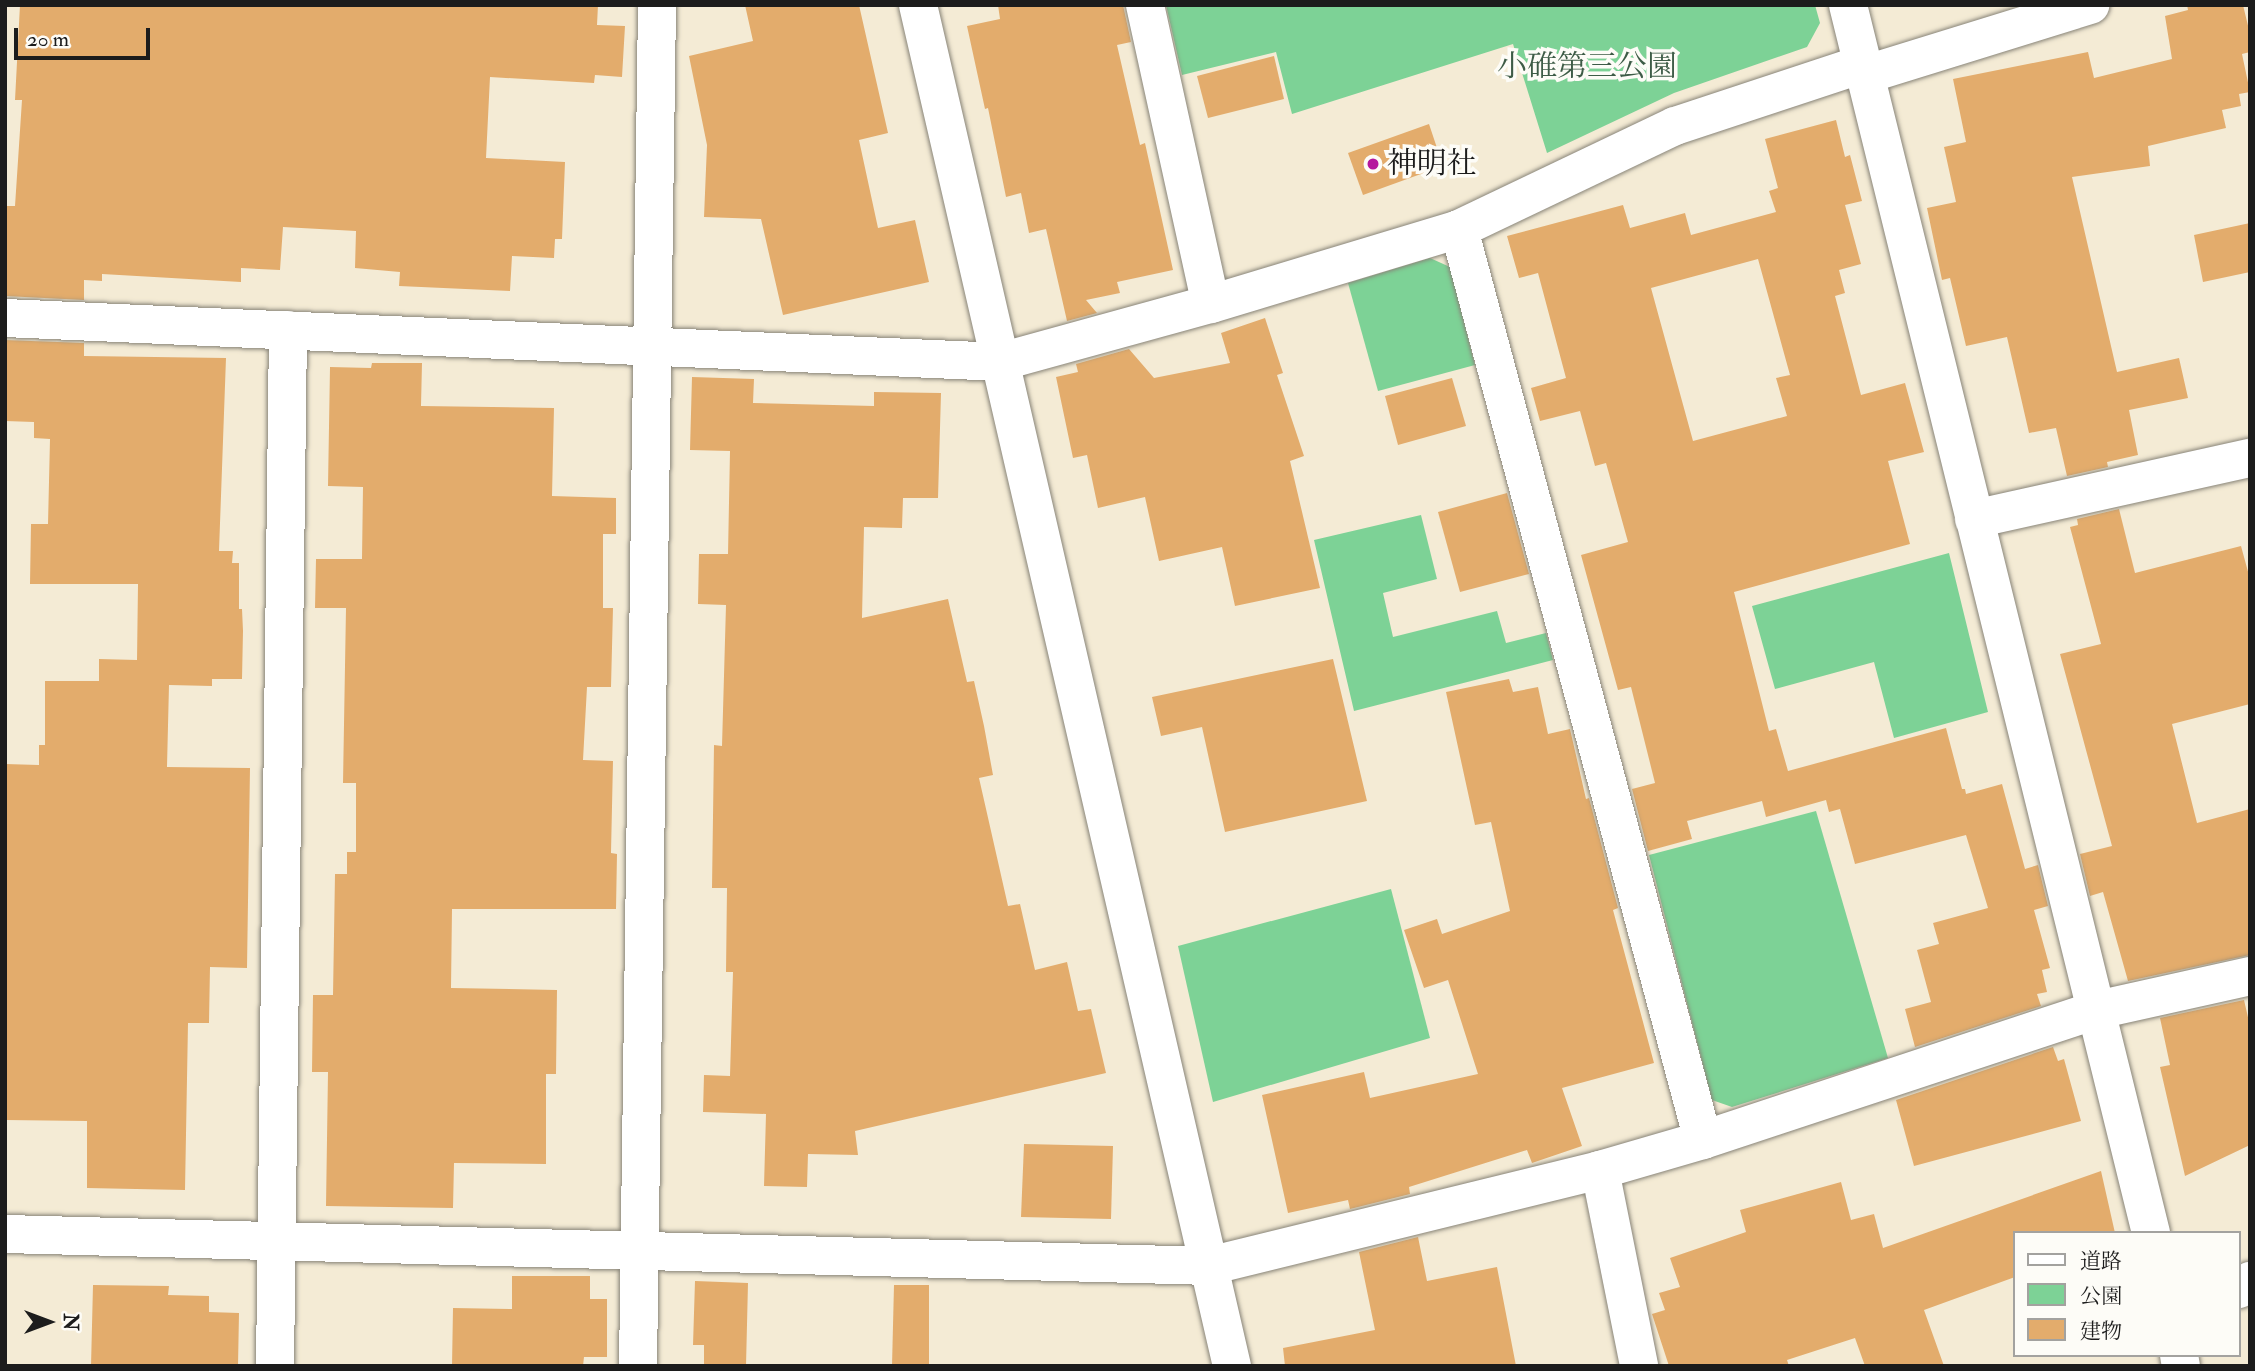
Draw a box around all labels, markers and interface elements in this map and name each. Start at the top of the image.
scale bar [18,14,154,58]
text: 20 m [27,26,69,53]
park label: 小碓第三公園 [1497,49,1677,85]
place label: 神明社 [1387,146,1477,182]
marker: 神明社 [1365,156,1381,172]
legend [2014,1231,2241,1357]
text: 道路 [2080,1248,2122,1275]
text: 公園 [2080,1283,2122,1310]
north arrow [14,1287,84,1357]
text: N [58,1313,82,1331]
text: 建物 [2080,1318,2122,1345]

